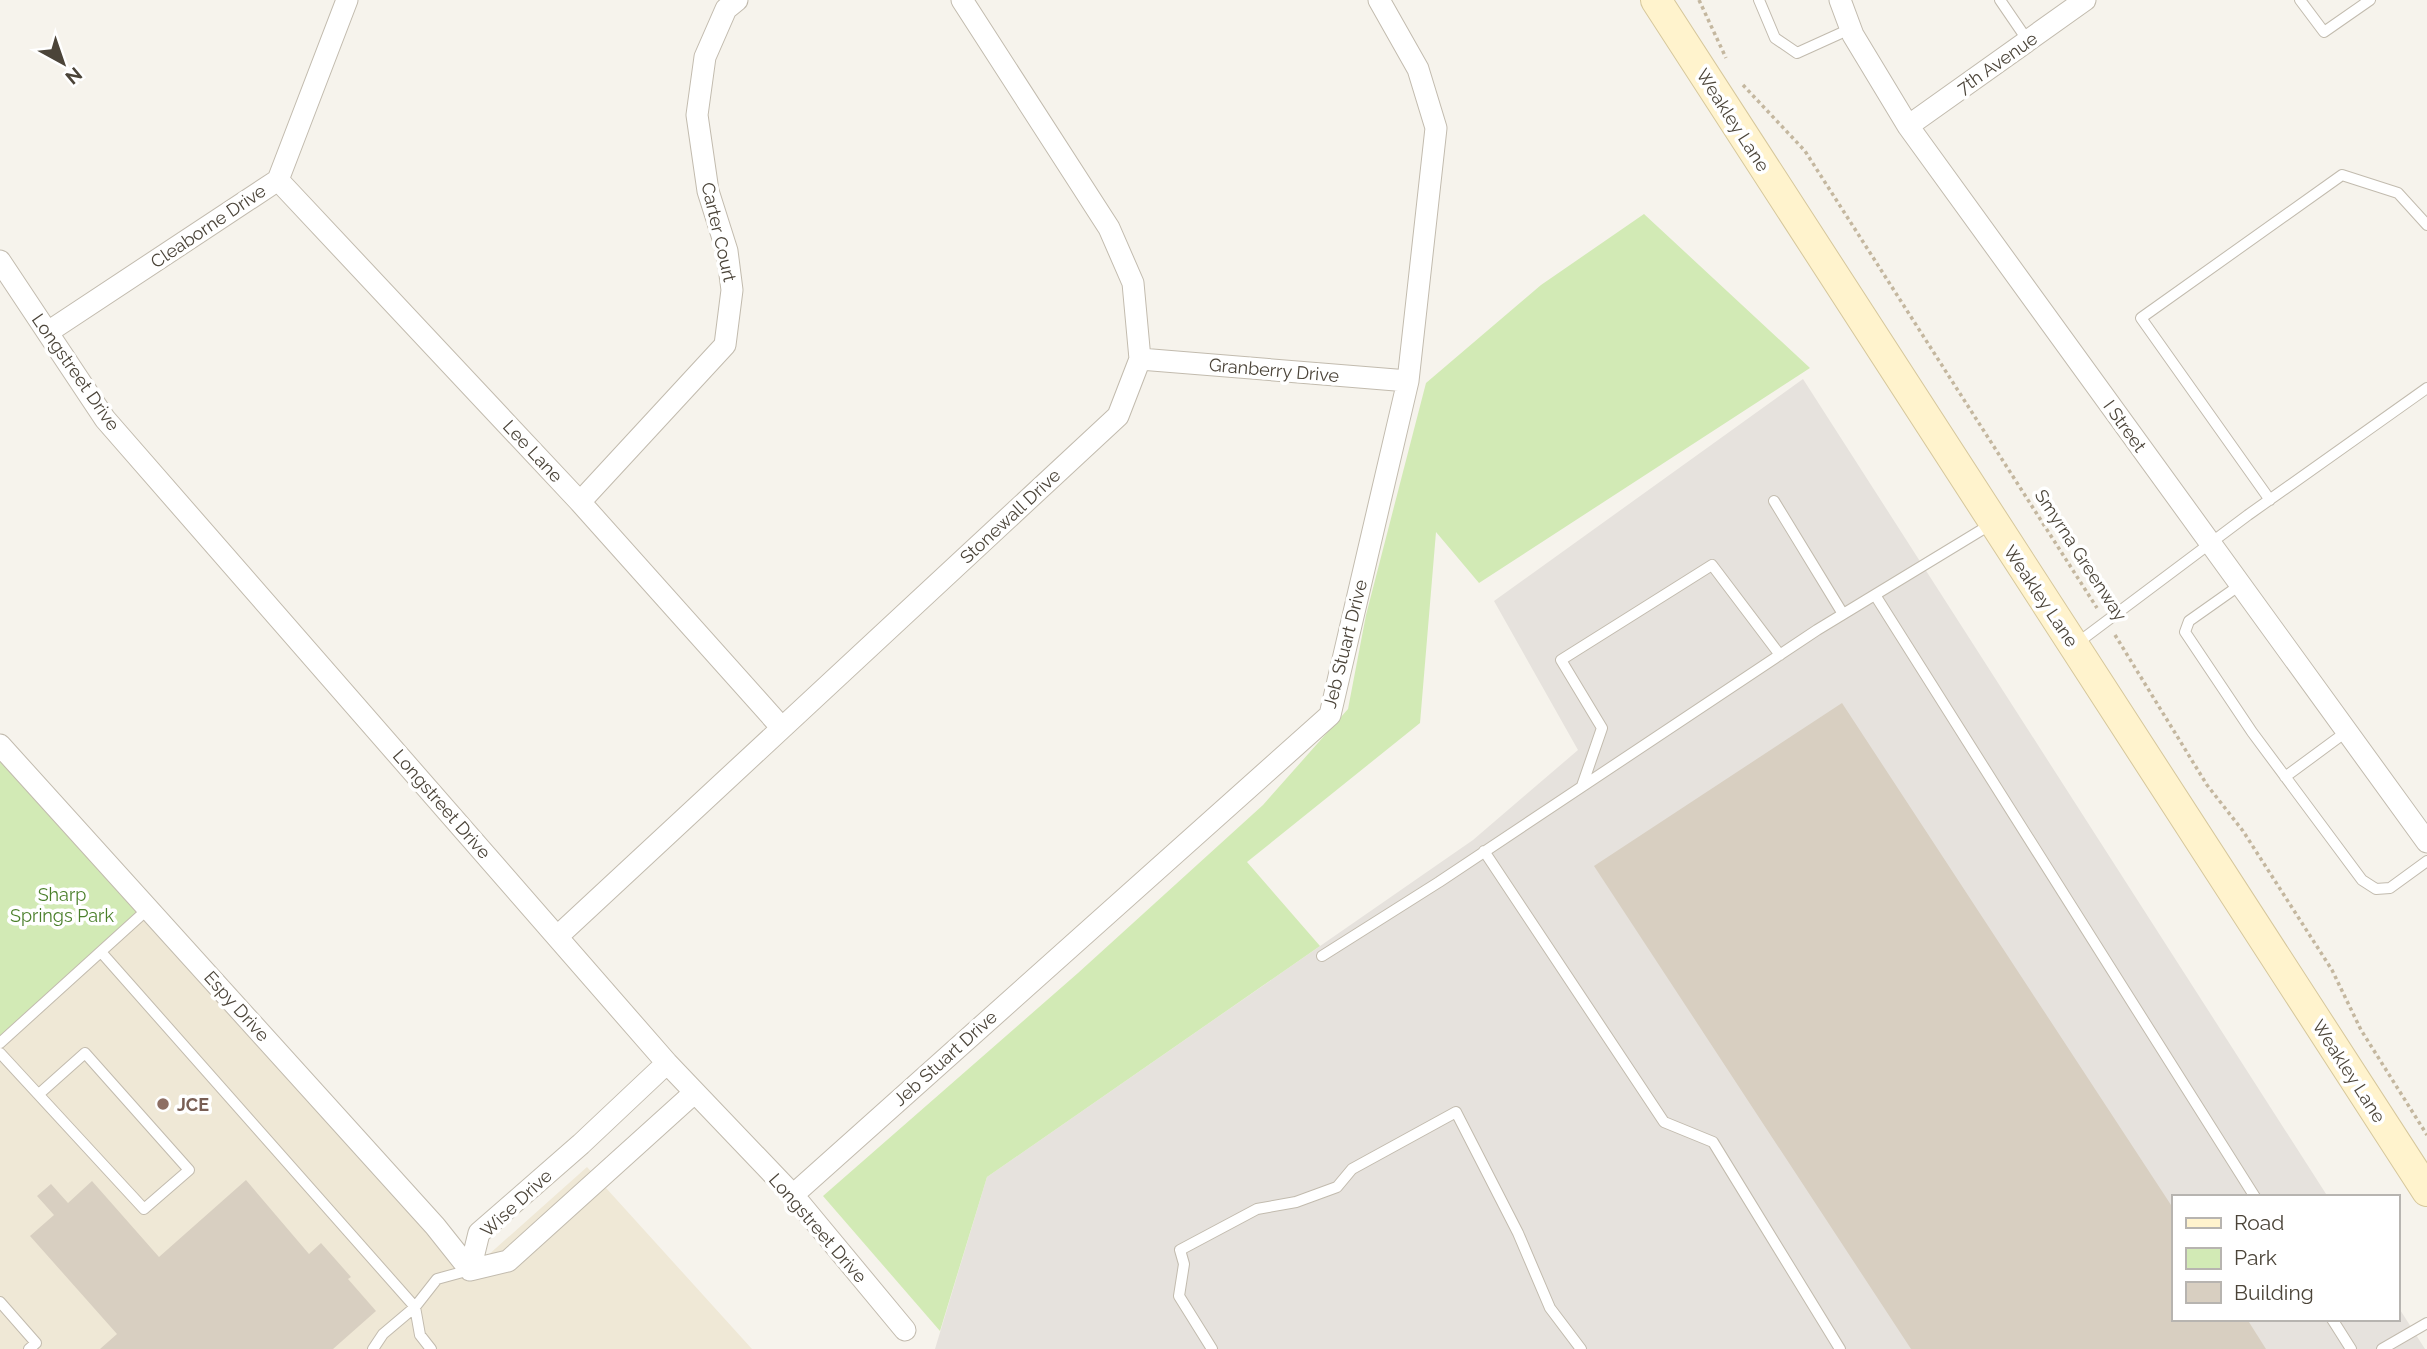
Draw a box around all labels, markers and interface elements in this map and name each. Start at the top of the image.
street label: 7th Avenue [1953,27,2042,98]
north arrow [28,28,98,98]
text: N [61,63,87,89]
street label: Weakley Lane [1692,65,1774,176]
street label: Cleaborne Drive [146,179,270,272]
street label: Carter Court [697,180,741,284]
street label: Longstreet Drive [28,309,124,435]
street label: Granberry Drive [1208,354,1340,386]
street label: I Street [2099,396,2151,456]
street label: Lee Lane [499,416,567,487]
street label: Stonewall Drive [956,464,1065,568]
street label: Smyrna Greenway [2031,485,2131,625]
street label: Weakley Lane [1999,541,2083,651]
street label: Jeb Stuart Drive [1319,577,1371,711]
street label: Longstreet Drive [389,745,495,863]
park label: Sharp Springs Park [10,884,114,926]
street label: Espy Drive [200,967,274,1046]
street label: Jeb Stuart Drive [889,1006,1001,1110]
street label: Weakley Lane [2308,1016,2390,1127]
place label: JCE [177,1094,209,1115]
marker: JCE [155,1096,171,1112]
street label: Wise Drive [476,1164,556,1241]
street label: Longstreet Drive [765,1169,871,1287]
legend [2172,1195,2399,1321]
text: Road [2234,1210,2284,1235]
text: Park [2234,1245,2277,1270]
text: Building [2234,1280,2314,1305]

